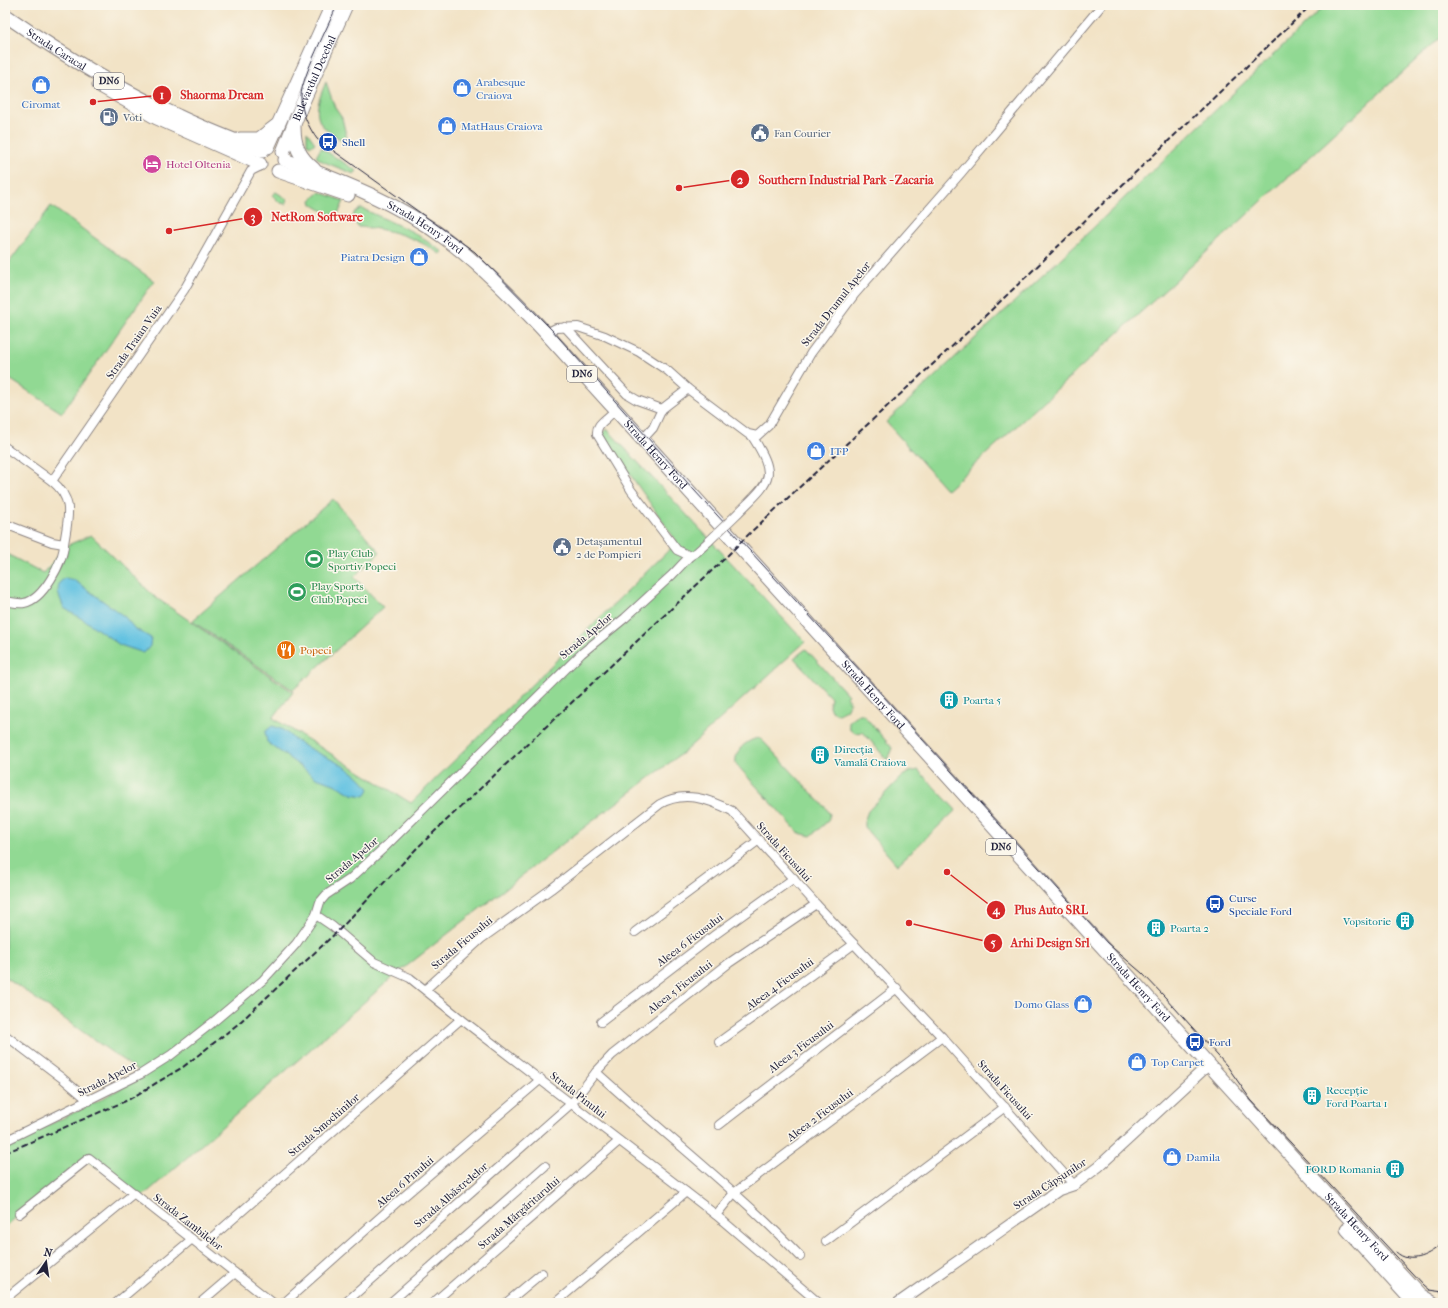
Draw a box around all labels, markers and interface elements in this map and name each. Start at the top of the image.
street label: Strada Caracal [24,25,89,73]
street label: Bulevardul Decebal [289,33,338,123]
road number: DN6 [94,73,124,89]
shop icon: Ciromat [30,74,52,96]
place label: Arabesque Craiova [475,76,526,102]
shop icon: Arabesque Craiova [451,77,473,99]
callout: Shaorma Dream [152,83,272,107]
text: 1 [160,88,164,102]
text: Shaorma Dream [180,88,265,102]
place label: Ciromat [22,98,61,111]
fuel station icon: Voti [98,106,120,128]
place label: Voti [122,111,143,124]
shop icon: MatHaus Craiova [436,115,458,137]
place label: MatHaus Craiova [461,120,544,133]
public building icon: Fan Courier [749,122,771,144]
place label: Fan Courier [774,127,831,140]
bus stop icon: Shell [317,131,339,153]
place label: Shell [342,136,365,149]
hotel icon: Hotel Oltenia [141,153,163,175]
place label: Hotel Oltenia [166,158,232,171]
callout: Southern Industrial Park - Zacaria [730,167,941,191]
text: 2 [737,173,744,187]
text: Southern Industrial Park - Zacaria [759,173,934,187]
street label: Strada Henry Ford [385,198,467,257]
callout: NetRom Software [243,205,371,229]
text: 3 [251,210,256,225]
text: NetRom Software [271,210,363,224]
shop icon: Piatra Design [408,246,430,268]
place label: Piatra Design [341,251,406,264]
street label: Strada Drumul Apelor [799,259,873,349]
street label: Strada Traian Vuia [103,302,165,382]
road number: DN6 [567,366,597,382]
street label: Strada Henry Ford [621,417,691,492]
shop icon: ITP [805,440,827,462]
place label: ITP [830,445,849,458]
place label: Detașamentul 2 de Pompieri [576,535,642,561]
public building icon: Detașamentul 2 de Pompieri [551,536,573,558]
place label: Play Club Sportiv Popeci [328,547,397,573]
sports icon: Play Club Sportiv Popeci [303,548,325,570]
place label: Play Sports Club Popeci [311,580,368,606]
sports icon: Play Sports Club Popeci [286,581,308,603]
street label: Strada Apelor [557,610,615,662]
restaurant icon: Popeci [275,639,297,661]
place label: Popeci [300,644,332,657]
street label: Strada Henry Ford [839,657,908,732]
building icon: Poarta 5 [938,689,960,711]
place label: Poarta 5 [963,694,1001,707]
place label: Direcția Vamală Craiova [833,743,907,769]
building icon: Direcția Vamală Craiova [809,744,831,766]
street label: Strada Ficusului [754,820,815,885]
street label: Strada Apelor [323,834,381,886]
road number: DN6 [986,839,1016,855]
place label: Curse Speciale Ford [1229,892,1293,918]
bus stop icon: Curse Speciale Ford [1204,893,1226,915]
callout: Plus Auto SRL [986,898,1096,922]
text: 4 [991,903,1000,918]
text: Plus Auto SRL [1014,903,1089,917]
street label: Aleea 6 Ficusului [653,910,726,970]
building icon: Vopsitorie [1394,910,1416,932]
street label: Strada Ficusului [429,913,496,972]
place label: Vopsitorie [1342,915,1392,928]
building icon: Poarta 2 [1145,917,1167,939]
place label: Poarta 2 [1170,922,1209,935]
callout: Arhi Design Srl [983,931,1098,955]
text: 5 [990,936,996,950]
text: Arhi Design Srl [1009,936,1090,951]
street label: Strada Henry Ford [1104,950,1174,1025]
street label: Aleea 4 Ficusului [743,955,817,1013]
street label: Aleea 5 Ficusului [644,957,715,1017]
shop icon: Domo Glass [1072,993,1094,1015]
place label: Domo Glass [1014,998,1069,1011]
street label: Aleea 3 Ficusului [765,1018,837,1076]
bus stop icon: Ford [1184,1031,1206,1053]
place label: Ford [1209,1036,1232,1049]
shop icon: Top Carpet [1126,1051,1148,1073]
place label: Top Carpet [1151,1056,1204,1069]
street label: Strada Apelor [75,1058,139,1099]
street label: Strada Ficusului [975,1058,1036,1123]
street label: Strada Pinului [547,1069,609,1121]
place label: Recepție Ford Poarta 1 [1326,1084,1387,1110]
street label: Aleea 2 Ficusului [784,1085,856,1145]
building icon: Recepție Ford Poarta 1 [1301,1085,1323,1107]
street label: Strada Smochinilor [286,1090,363,1159]
shop icon: Damila [1161,1146,1183,1168]
place label: Damila [1186,1151,1221,1164]
street label: Aleea 6 Pinului [373,1153,437,1211]
street label: Strada Căpșunilor [1011,1155,1089,1212]
building icon: FORD Romania [1384,1158,1406,1180]
street label: Strada Albăstrelelor [412,1159,491,1230]
place label: FORD Romania [1305,1163,1382,1176]
street label: Strada Mărgăritarului [476,1174,563,1252]
street label: Strada Henry Ford [1322,1190,1392,1264]
street label: Strada Zambilelor [151,1191,226,1253]
north arrow [26,1242,66,1282]
text: N [43,1245,54,1260]

